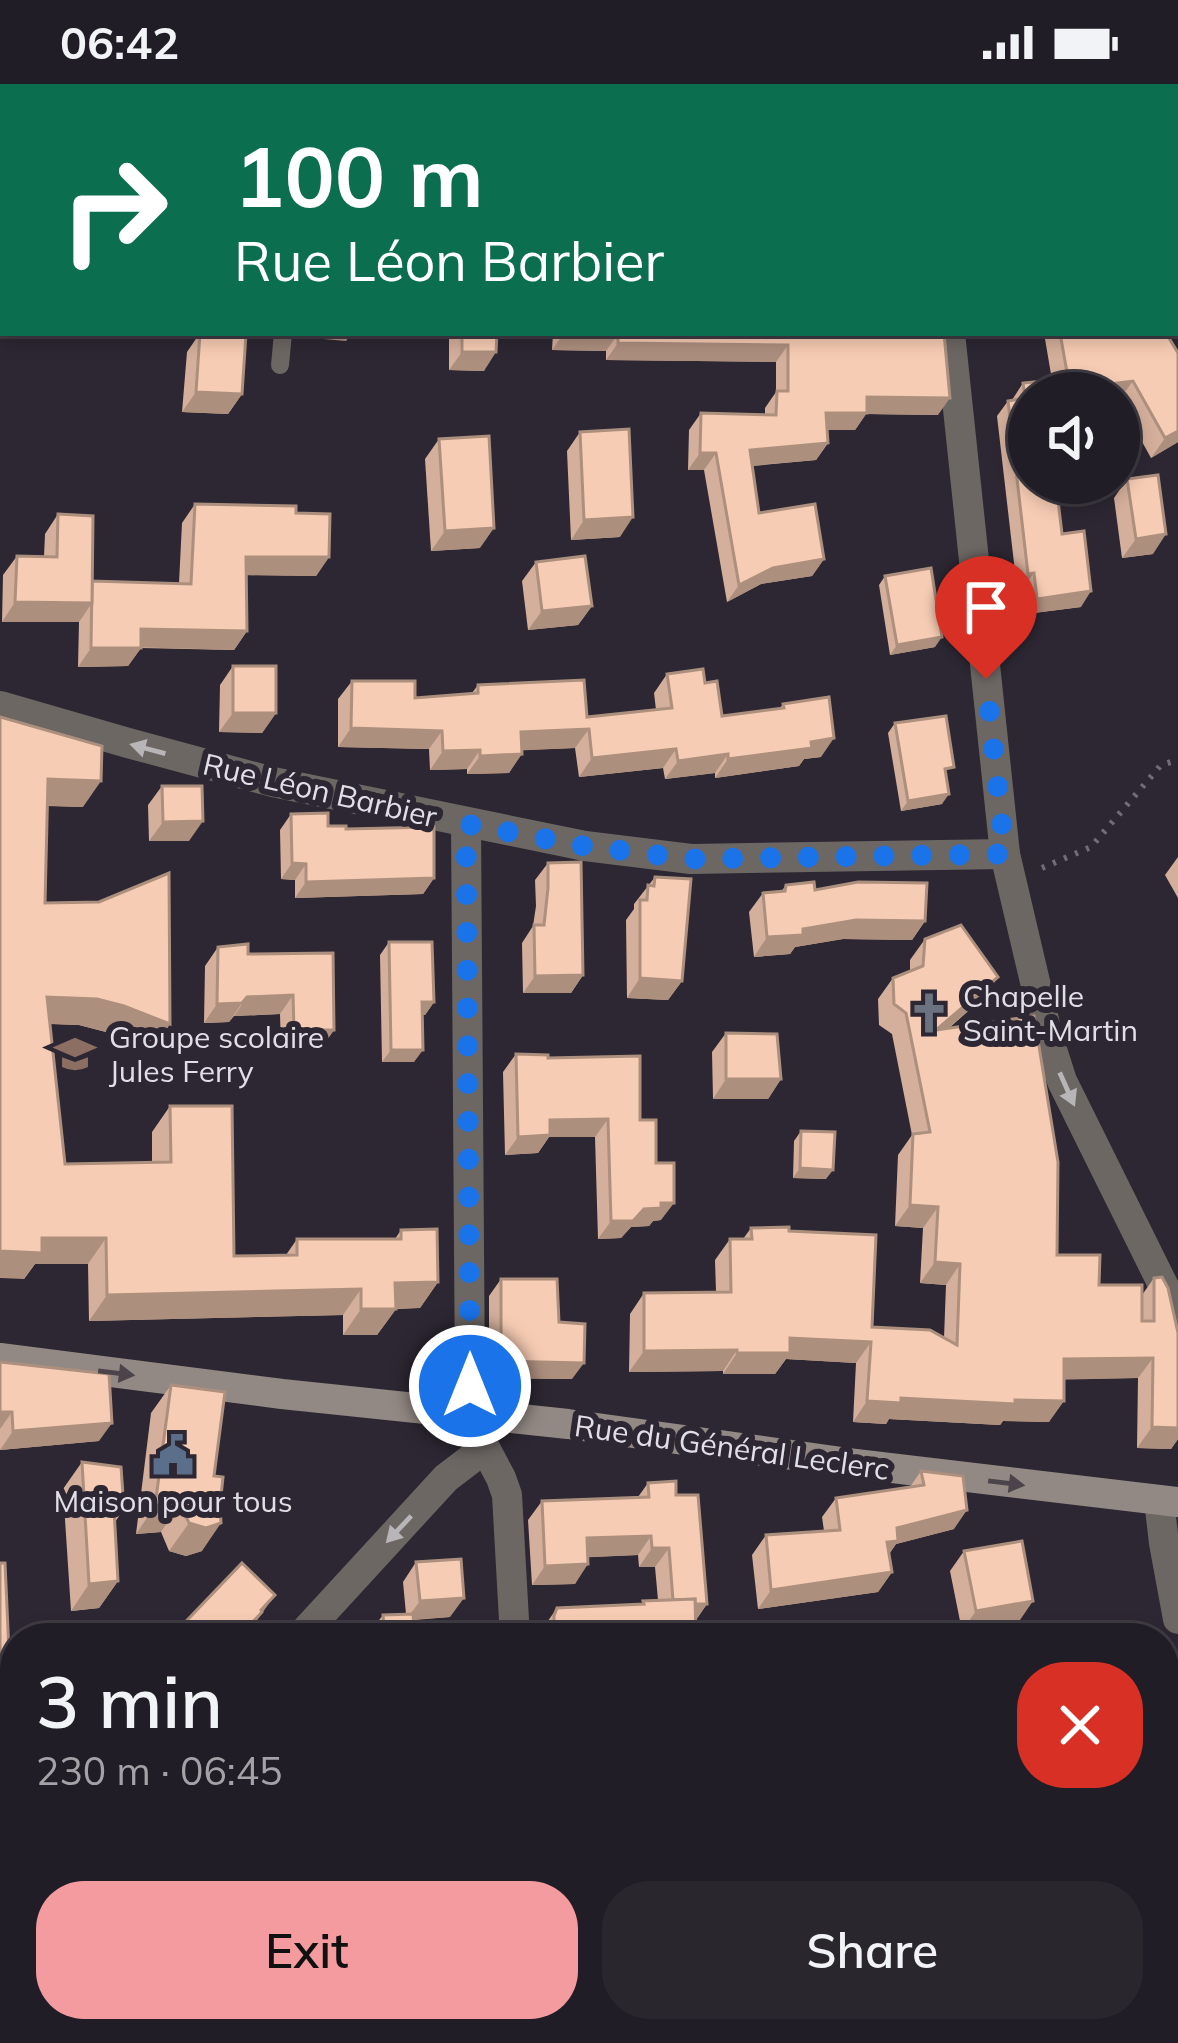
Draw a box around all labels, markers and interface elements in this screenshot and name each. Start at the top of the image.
text: 06:42 [60,14,179,70]
text: 100 m [234,123,484,228]
icon: right [36,132,192,288]
text: Rue Léon Barbier [234,227,664,295]
map controls [1008,372,1140,504]
button: sound [1008,372,1140,504]
pin [935,556,1037,679]
icon: arrive [953,574,1019,640]
one-way arrow [129,738,166,757]
street label: Rue Léon Barbier [199,745,441,835]
place label: Chapelle Saint-Martin [963,977,1138,1049]
church icon: Chapelle Saint-Martin [906,990,952,1036]
place label: Groupe scolaire Jules Ferry [109,1018,324,1090]
school or university icon: Groupe scolaire Jules Ferry [52,1031,98,1077]
one-way arrow [1057,1071,1077,1106]
position arrow [407,1323,533,1449]
one-way arrow [98,1363,135,1382]
street label: Rue du Général Leclerc [572,1406,892,1488]
public building icon: Maison pour tous [150,1432,196,1478]
one-way arrow [988,1473,1025,1492]
place label: Maison pour tous [53,1482,293,1520]
one-way arrow [386,1514,413,1543]
text: 3 min [36,1656,223,1746]
button: close [1017,1662,1143,1788]
text: 230 m · 06:45 [36,1746,282,1795]
button: Exit [36,1881,578,2019]
button: Share [602,1881,1143,2019]

